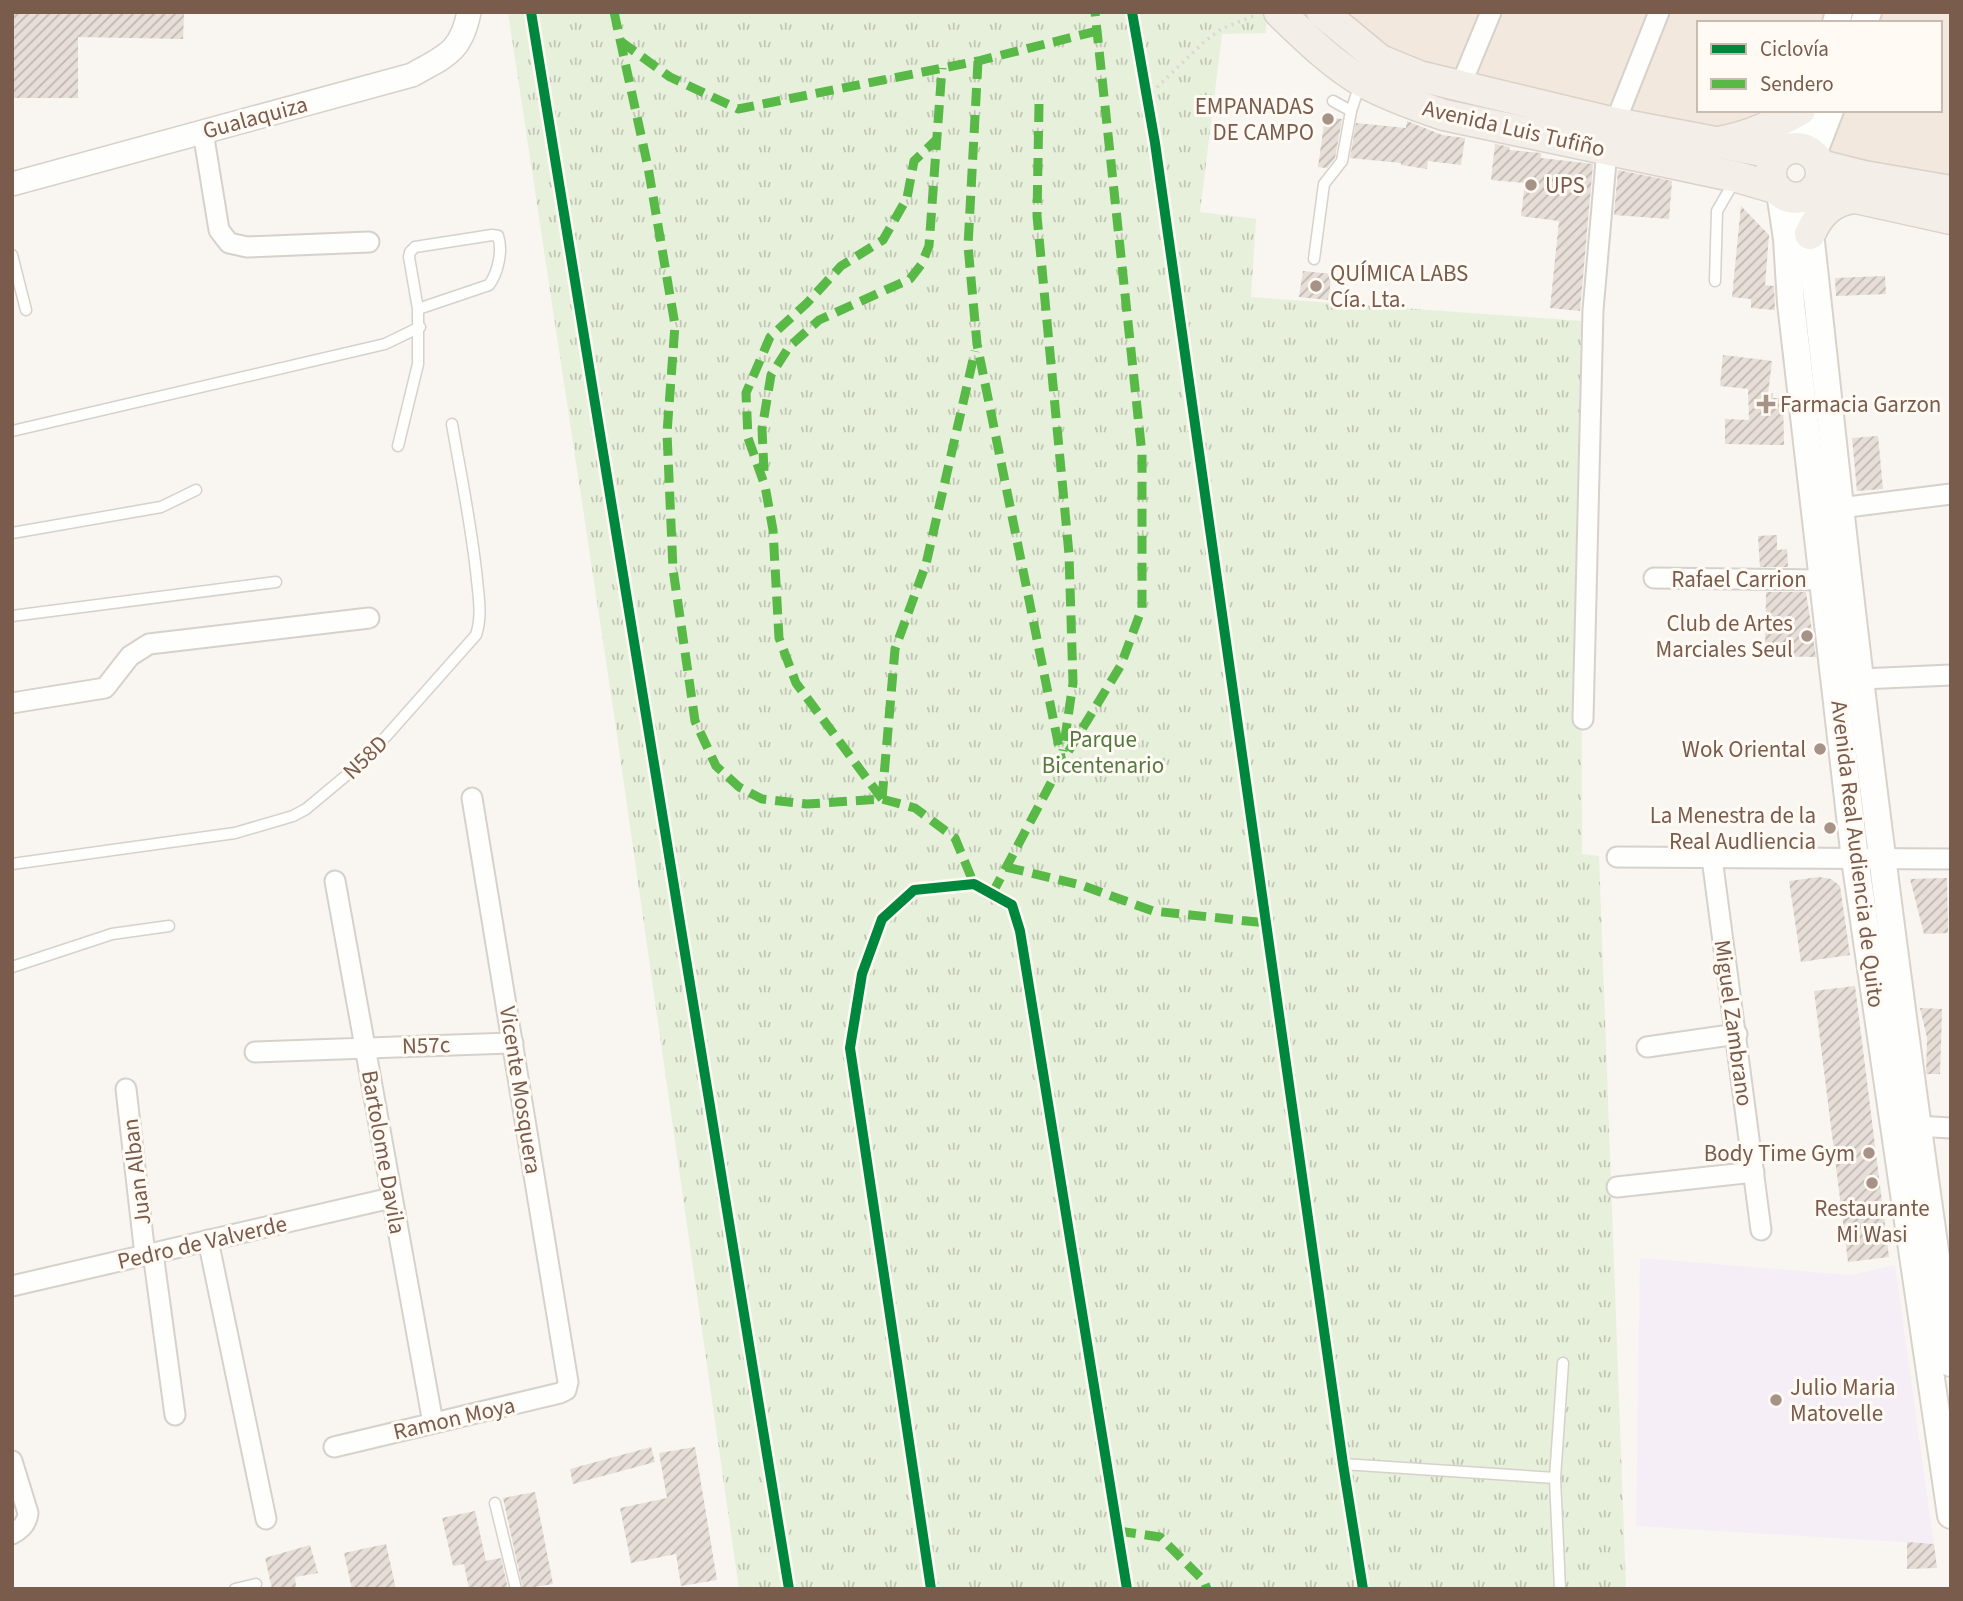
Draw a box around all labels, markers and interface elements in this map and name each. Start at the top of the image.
legend [1697,21,1942,112]
text: Ciclovía [1760,34,1829,64]
text: Sendero [1760,69,1834,99]
street label: Gualaquiza [199,88,311,147]
place label: EMPANADAS DE CAMPO [1195,90,1314,149]
street label: Avenida Luis Tufiño [1419,91,1608,166]
marker: EMPANADAS DE CAMPO [1320,111,1336,127]
place label: UPS [1545,169,1585,202]
marker: UPS [1523,177,1539,193]
place label: QUÍMICA LABS Cía. Lta. [1330,257,1468,316]
marker: QUÍMICA LABS Cía. Lta. [1308,278,1324,294]
place label: Farmacia Garzon [1780,388,1941,421]
marker: Farmacia Garzon [1758,396,1774,412]
street label: Rafael Carrion [1671,563,1807,596]
place label: Club de Artes Marciales Seul [1656,607,1793,666]
marker: Club de Artes Marciales Seul [1799,628,1815,644]
street label: Avenida Real Audiencia de Quito [1822,699,1893,1010]
park label: Parque Bicentenario [1042,723,1164,782]
street label: N58D [335,727,395,787]
place label: Wok Oriental [1682,733,1806,766]
marker: Wok Oriental [1812,741,1828,757]
place label: La Menestra de la Real Audliencia [1650,799,1816,858]
marker: La Menestra de la Real Audliencia [1822,820,1838,836]
street label: Miguel Zambrano [1705,938,1762,1108]
street label: Vicente Mosquera [491,1004,550,1176]
street label: N57c [401,1028,451,1063]
street label: Bartolome Davila [353,1067,414,1237]
street label: Juan Alban [114,1117,159,1227]
place label: Body Time Gym [1704,1137,1855,1170]
marker: Body Time Gym [1861,1145,1877,1161]
marker: Restaurante Mi Wasi [1864,1175,1880,1191]
place label: Restaurante Mi Wasi [1814,1192,1930,1251]
street label: Pedro de Valverde [114,1207,290,1278]
place label: Julio Maria Matovelle [1790,1371,1896,1430]
street label: Ramon Moya [390,1388,518,1449]
marker: Julio Maria Matovelle [1768,1392,1784,1408]

